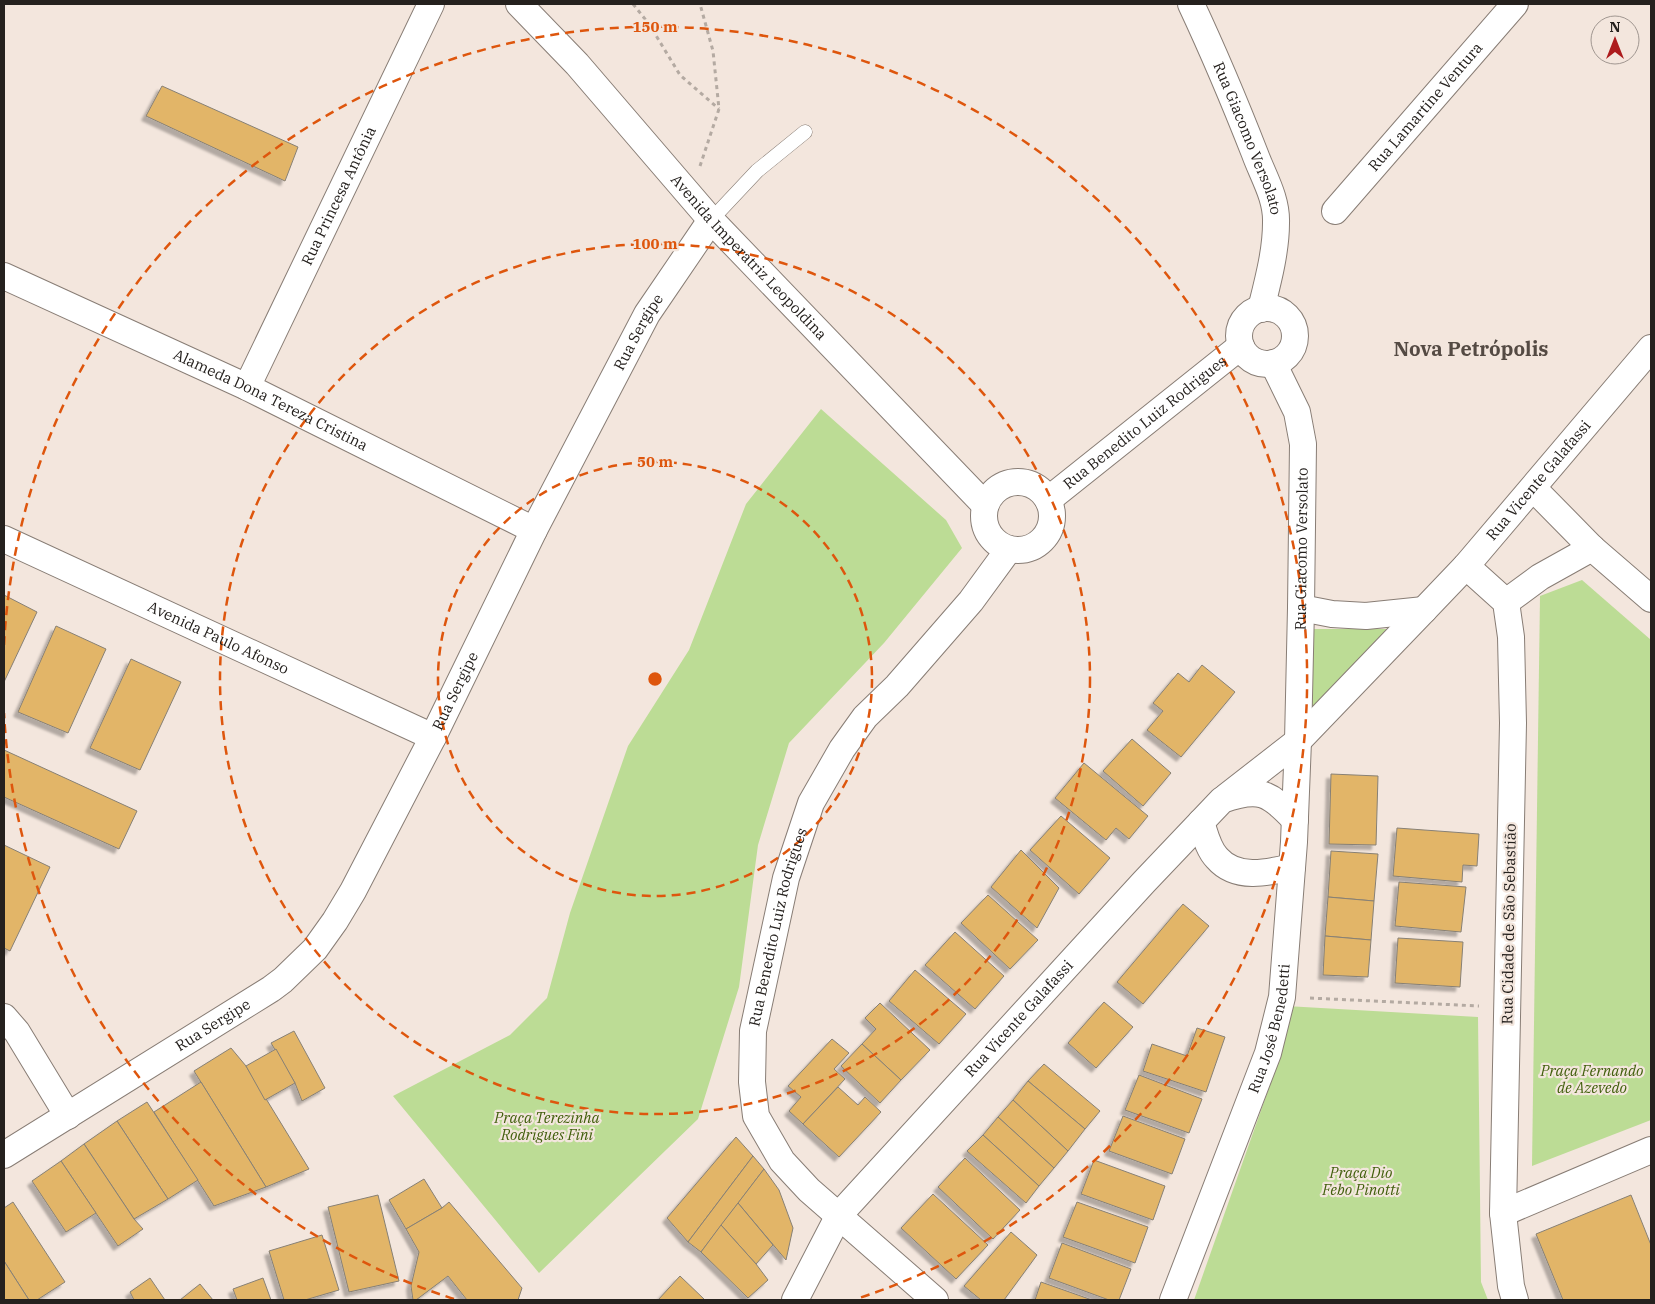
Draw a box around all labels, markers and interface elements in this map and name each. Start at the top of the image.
north arrow [1590,15,1640,65]
text: 150 m [632,17,678,36]
text: N [1609,18,1621,36]
street label: Rua Lamartine Ventura [1364,38,1486,175]
street label: Rua Giacomo Versolato [1209,59,1286,216]
street label: Rua Princesa Antônia [297,123,380,268]
street label: Avenida Imperatriz Leopoldina [667,170,831,344]
text: 100 m [632,234,678,253]
street label: Rua Sergipe [609,290,667,373]
district label: Nova Petrópolis [1393,335,1549,362]
street label: Alameda Dona Tereza Cristina [171,345,371,455]
street label: Rua Benedito Luiz Rodrigues [1059,351,1230,493]
street label: Rua Vicente Galafassi [1482,416,1595,544]
text: 50 m [637,452,673,471]
street label: Rua Giacomo Versolato [1290,467,1312,631]
street label: Avenida Paulo Afonso [145,597,292,678]
street label: Rua Sergipe [428,649,482,733]
centre of rings [646,670,664,688]
street label: Rua Cidade de São Sebastião [1497,823,1520,1025]
street label: Rua Benedito Luiz Rodrigues [744,825,811,1028]
street label: Rua Vicente Galafassi [960,956,1077,1081]
street label: Rua José Benedetti [1243,963,1294,1096]
street label: Rua Sergipe [172,994,254,1055]
park label: Praça Fernando de Azevedo [1539,1061,1644,1097]
park label: Praça Terezinha Rodrigues Fini [493,1108,601,1144]
park label: Praça Dio Febo Pinotti [1321,1163,1400,1199]

